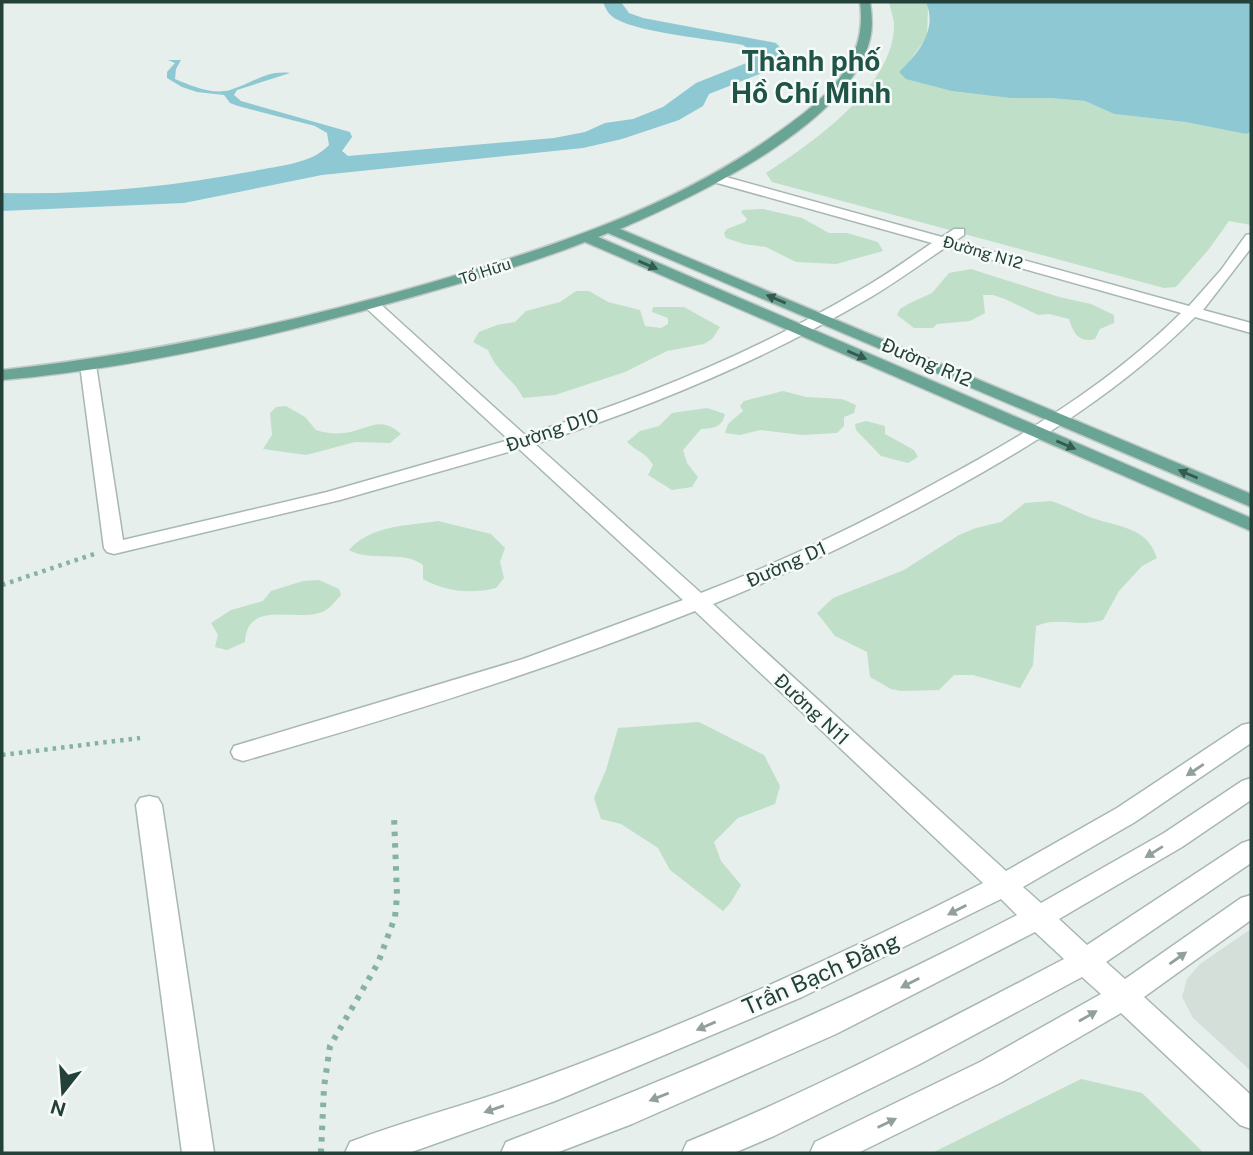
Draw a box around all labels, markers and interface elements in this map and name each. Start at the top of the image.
district label: Thành phố Hồ Chí Minh [731,44,891,109]
street label: Đường N12 [941,232,1025,273]
street label: Tố Hữu [457,254,513,289]
one-way arrow [638,259,659,270]
one-way arrow [765,294,786,305]
street label: Đường R12 [878,333,976,391]
one-way arrow [847,349,868,360]
street label: Đường D10 [503,404,601,456]
one-way arrow [1055,440,1076,451]
one-way arrow [1178,468,1199,479]
street label: Đường D1 [743,537,829,591]
street label: Đường N11 [770,669,854,749]
one-way arrow [1186,763,1205,776]
one-way arrow [1144,846,1163,859]
one-way arrow [947,904,967,915]
street label: Trần Bạch Đằng [738,927,903,1020]
one-way arrow [1169,951,1187,965]
one-way arrow [900,978,920,989]
one-way arrow [1078,1010,1097,1022]
one-way arrow [696,1020,716,1032]
north arrow [28,1057,98,1127]
one-way arrow [648,1092,669,1103]
text: N [48,1096,68,1121]
one-way arrow [484,1104,505,1114]
one-way arrow [877,1118,897,1129]

